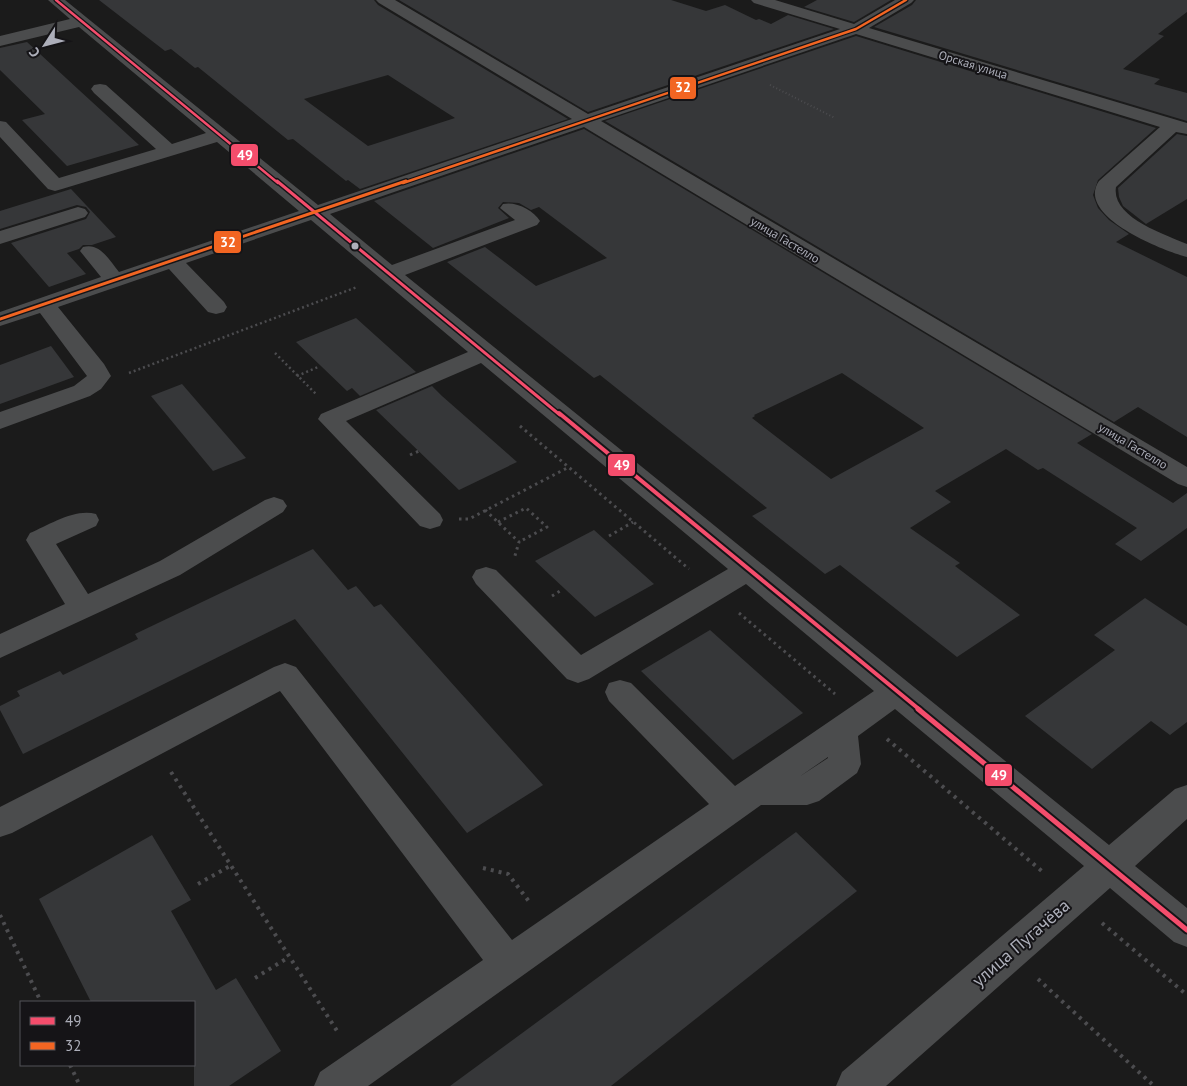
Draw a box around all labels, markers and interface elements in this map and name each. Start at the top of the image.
north arrow [20,20,70,70]
text: С [25,44,44,61]
street label: Орская улица [937,47,1009,82]
line badge: 32 [669,76,697,100]
text: 32 [675,78,691,96]
line badge: 49 [230,143,259,167]
text: 49 [237,146,253,164]
street label: улица Гастелло [748,213,822,266]
line badge: 32 [213,230,242,254]
text: 32 [220,233,236,251]
unlabelled marker [350,241,360,251]
street label: улица Гастелло [1096,419,1170,472]
line badge: 49 [607,453,636,477]
text: 49 [614,456,630,474]
line badge: 49 [984,763,1013,787]
text: 49 [991,766,1007,784]
street label: улица Пугачёва [967,894,1074,991]
legend [20,1001,195,1066]
text: 49 [65,1011,81,1030]
text: 32 [65,1036,81,1055]

